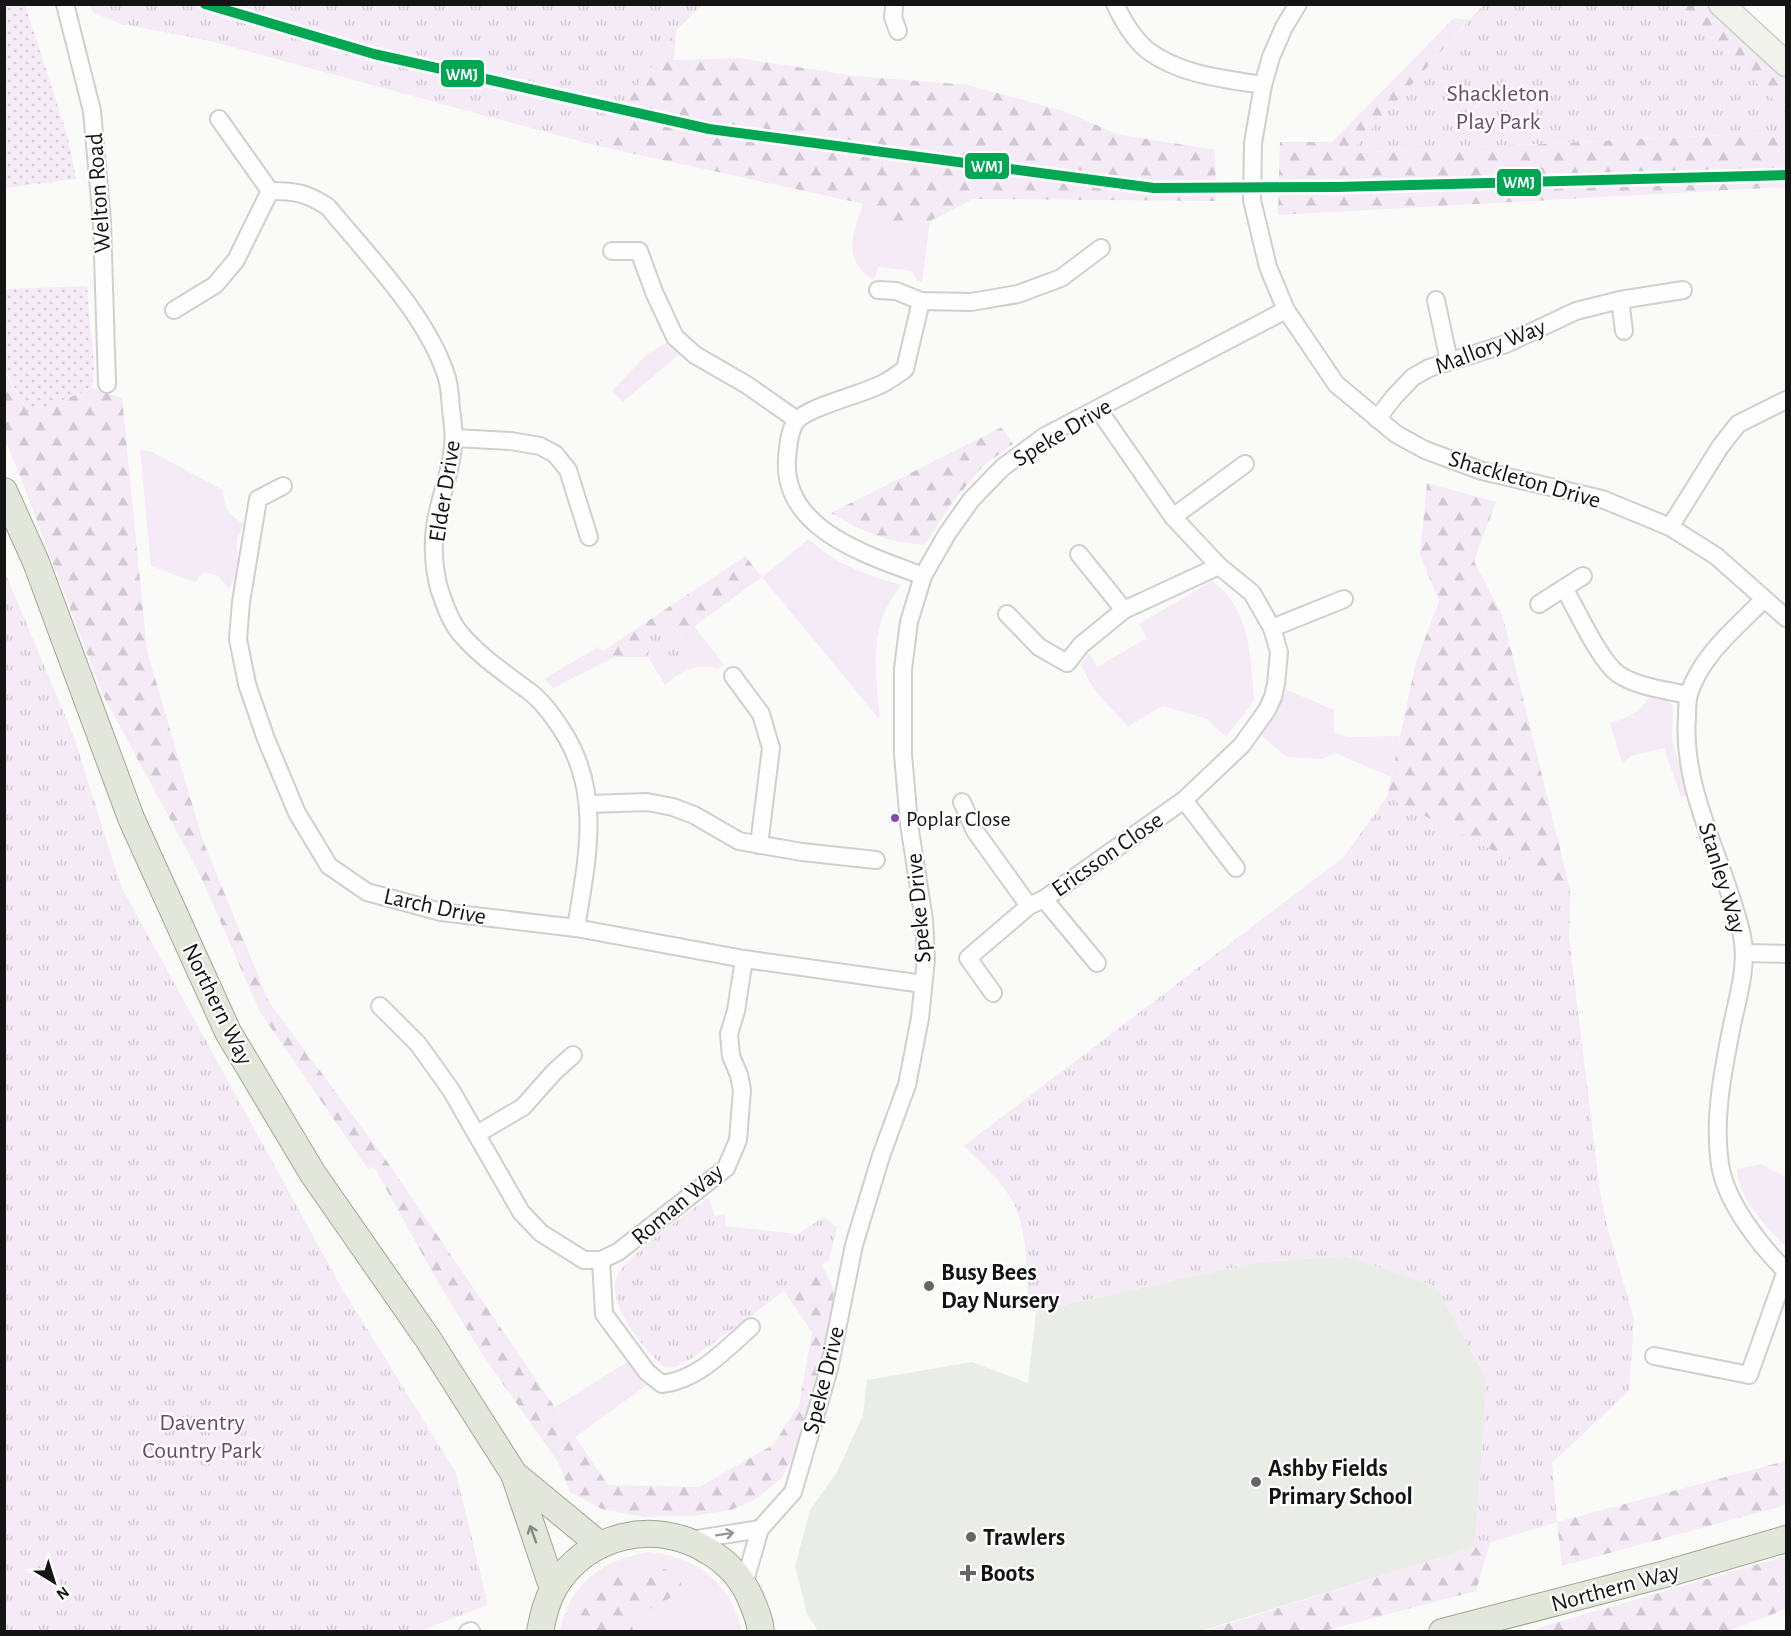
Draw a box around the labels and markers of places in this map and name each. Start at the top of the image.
place label: Poplar Close [906,808,1011,830]
marker: Poplar Close [889,812,901,824]
place label: Busy Bees Day Nursery [941,1261,1060,1313]
marker: Busy Bees Day Nursery [922,1279,936,1293]
place label: Ashby Fields Primary School [1268,1457,1413,1509]
marker: Ashby Fields Primary School [1249,1475,1263,1489]
place label: Trawlers [983,1526,1065,1550]
marker: Trawlers [964,1530,978,1544]
place label: Boots [980,1562,1035,1586]
marker: Boots [961,1566,975,1580]

